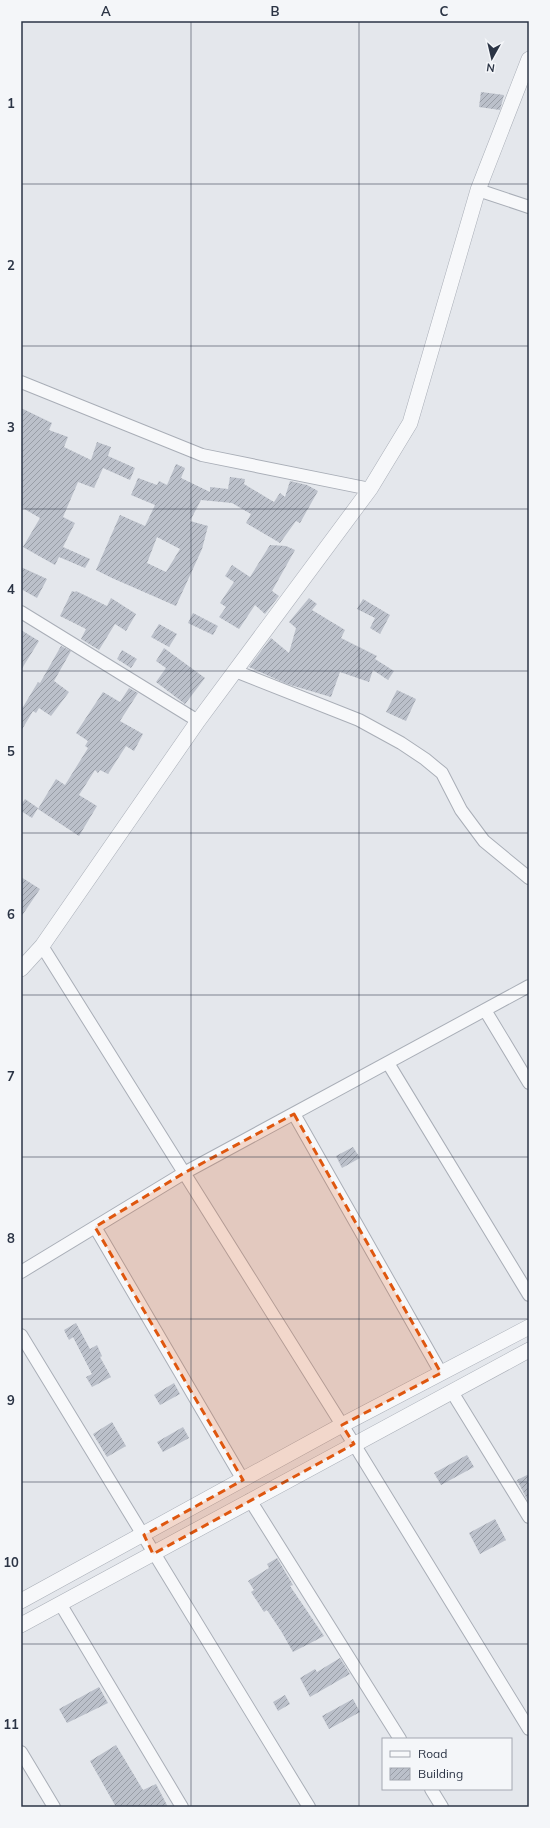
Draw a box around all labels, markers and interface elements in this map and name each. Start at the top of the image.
text: A [101,3,111,19]
text: B [271,3,280,19]
text: C [440,3,449,19]
north arrow [472,38,512,78]
text: N [486,60,496,75]
text: 1 [7,95,15,111]
text: 2 [7,257,15,273]
text: 3 [7,419,15,435]
text: 4 [7,581,15,597]
text: 5 [7,743,15,759]
text: 6 [7,906,15,922]
text: 7 [7,1068,15,1084]
text: 8 [7,1230,15,1246]
text: 9 [7,1392,15,1408]
text: 10 [3,1554,19,1570]
text: 11 [3,1716,19,1732]
legend [382,1738,512,1790]
text: Road [418,1746,447,1761]
text: Building [418,1766,463,1781]

